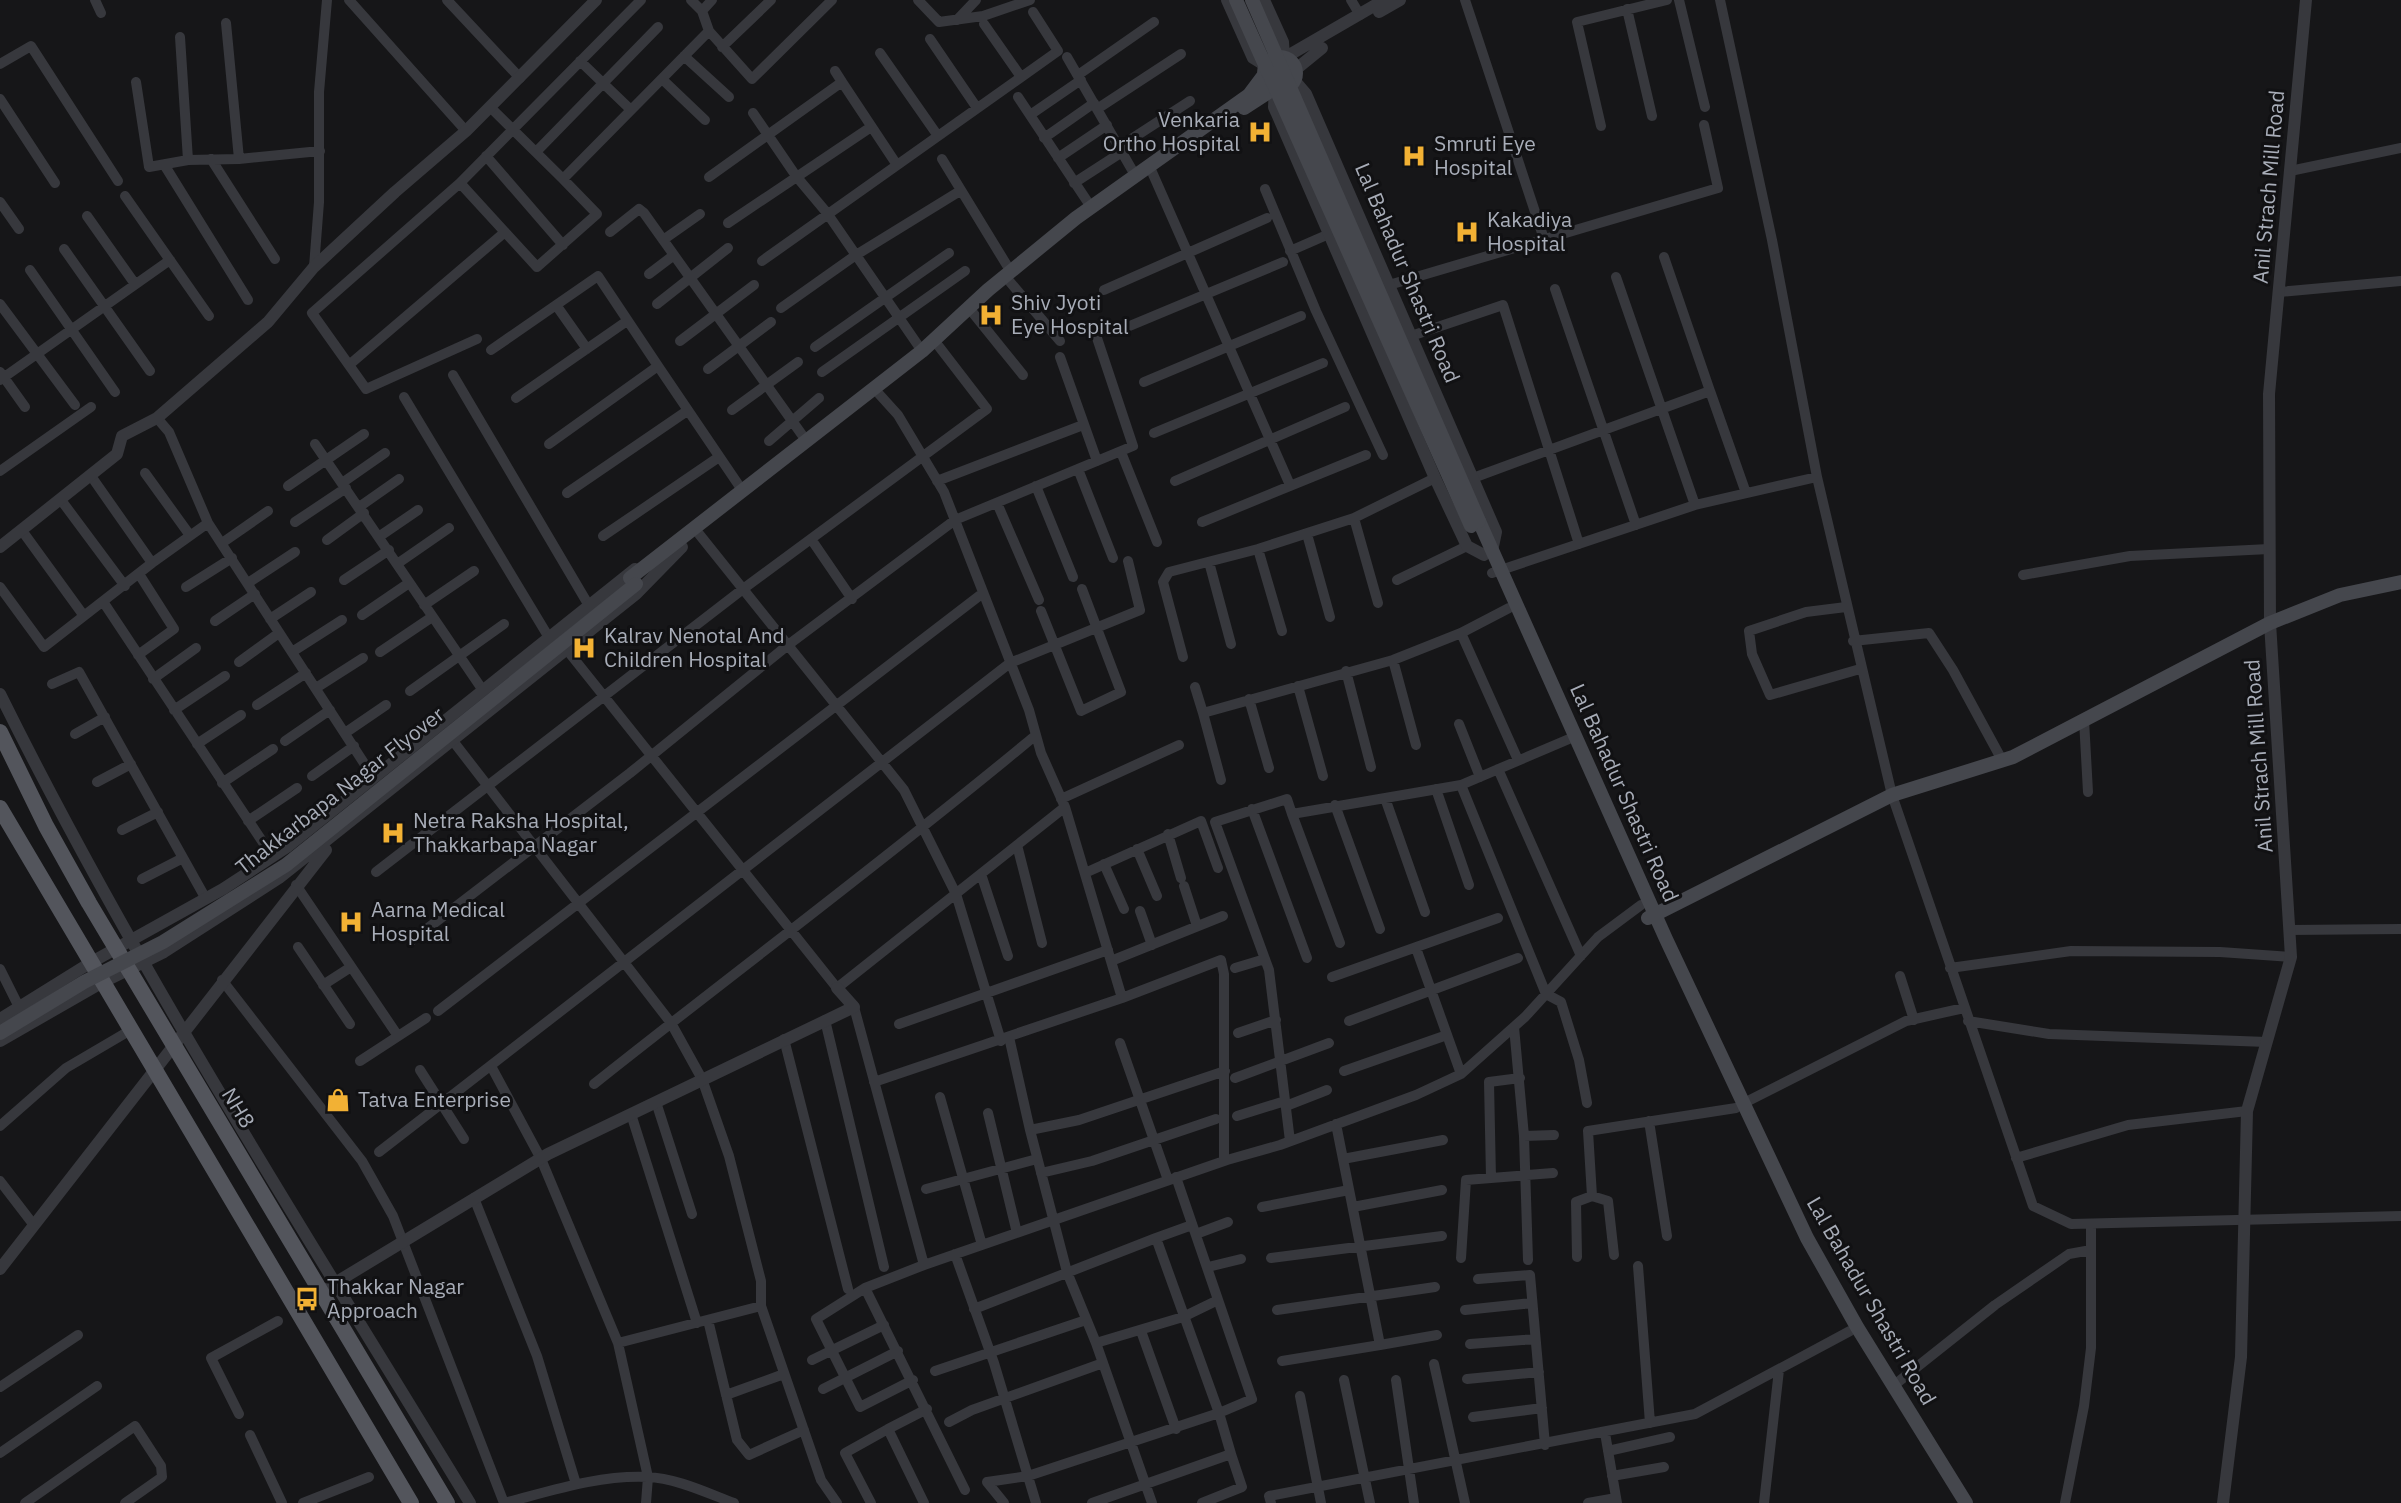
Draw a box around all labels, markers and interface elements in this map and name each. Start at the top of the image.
street label: Anil Strach Mill Road [2246,89,2290,285]
place label: Venkaria Ortho Hospital [1103,105,1240,157]
hospital icon: Venkaria Ortho Hospital [1246,118,1274,146]
place label: Smruti Eye Hospital [1434,129,1536,181]
hospital icon: Smruti Eye Hospital [1400,142,1428,170]
street label: Lal Bahadur Shastri Road [1349,158,1467,387]
place label: Kakadiya Hospital [1487,205,1572,257]
hospital icon: Kakadiya Hospital [1453,218,1481,246]
place label: Shiv Jyoti Eye Hospital [1011,288,1129,340]
hospital icon: Shiv Jyoti Eye Hospital [977,301,1005,329]
place label: Kalrav Nenotal And Children Hospital [604,621,785,673]
hospital icon: Kalrav Nenotal And Children Hospital [570,634,598,662]
street label: Anil Strach Mill Road [2237,658,2279,854]
street label: Lal Bahadur Shastri Road [1564,679,1686,906]
street label: Thakkarbapa Nagar Flyover [229,700,450,880]
place label: Netra Raksha Hospital, Thakkarbapa Nagar [413,806,629,858]
hospital icon: Netra Raksha Hospital, Thakkarbapa Nagar [379,819,407,847]
place label: Aarna Medical Hospital [371,895,505,947]
hospital icon: Aarna Medical Hospital [337,908,365,936]
street label: NH8 [216,1082,262,1133]
place label: Tatva Enterprise [358,1085,511,1113]
shop icon: Tatva Enterprise [324,1086,352,1114]
street label: Lal Bahadur Shastri Road [1801,1191,1943,1410]
place label: Thakkar Nagar Approach [327,1272,464,1324]
bus stop icon: Thakkar Nagar Approach [293,1285,321,1313]

